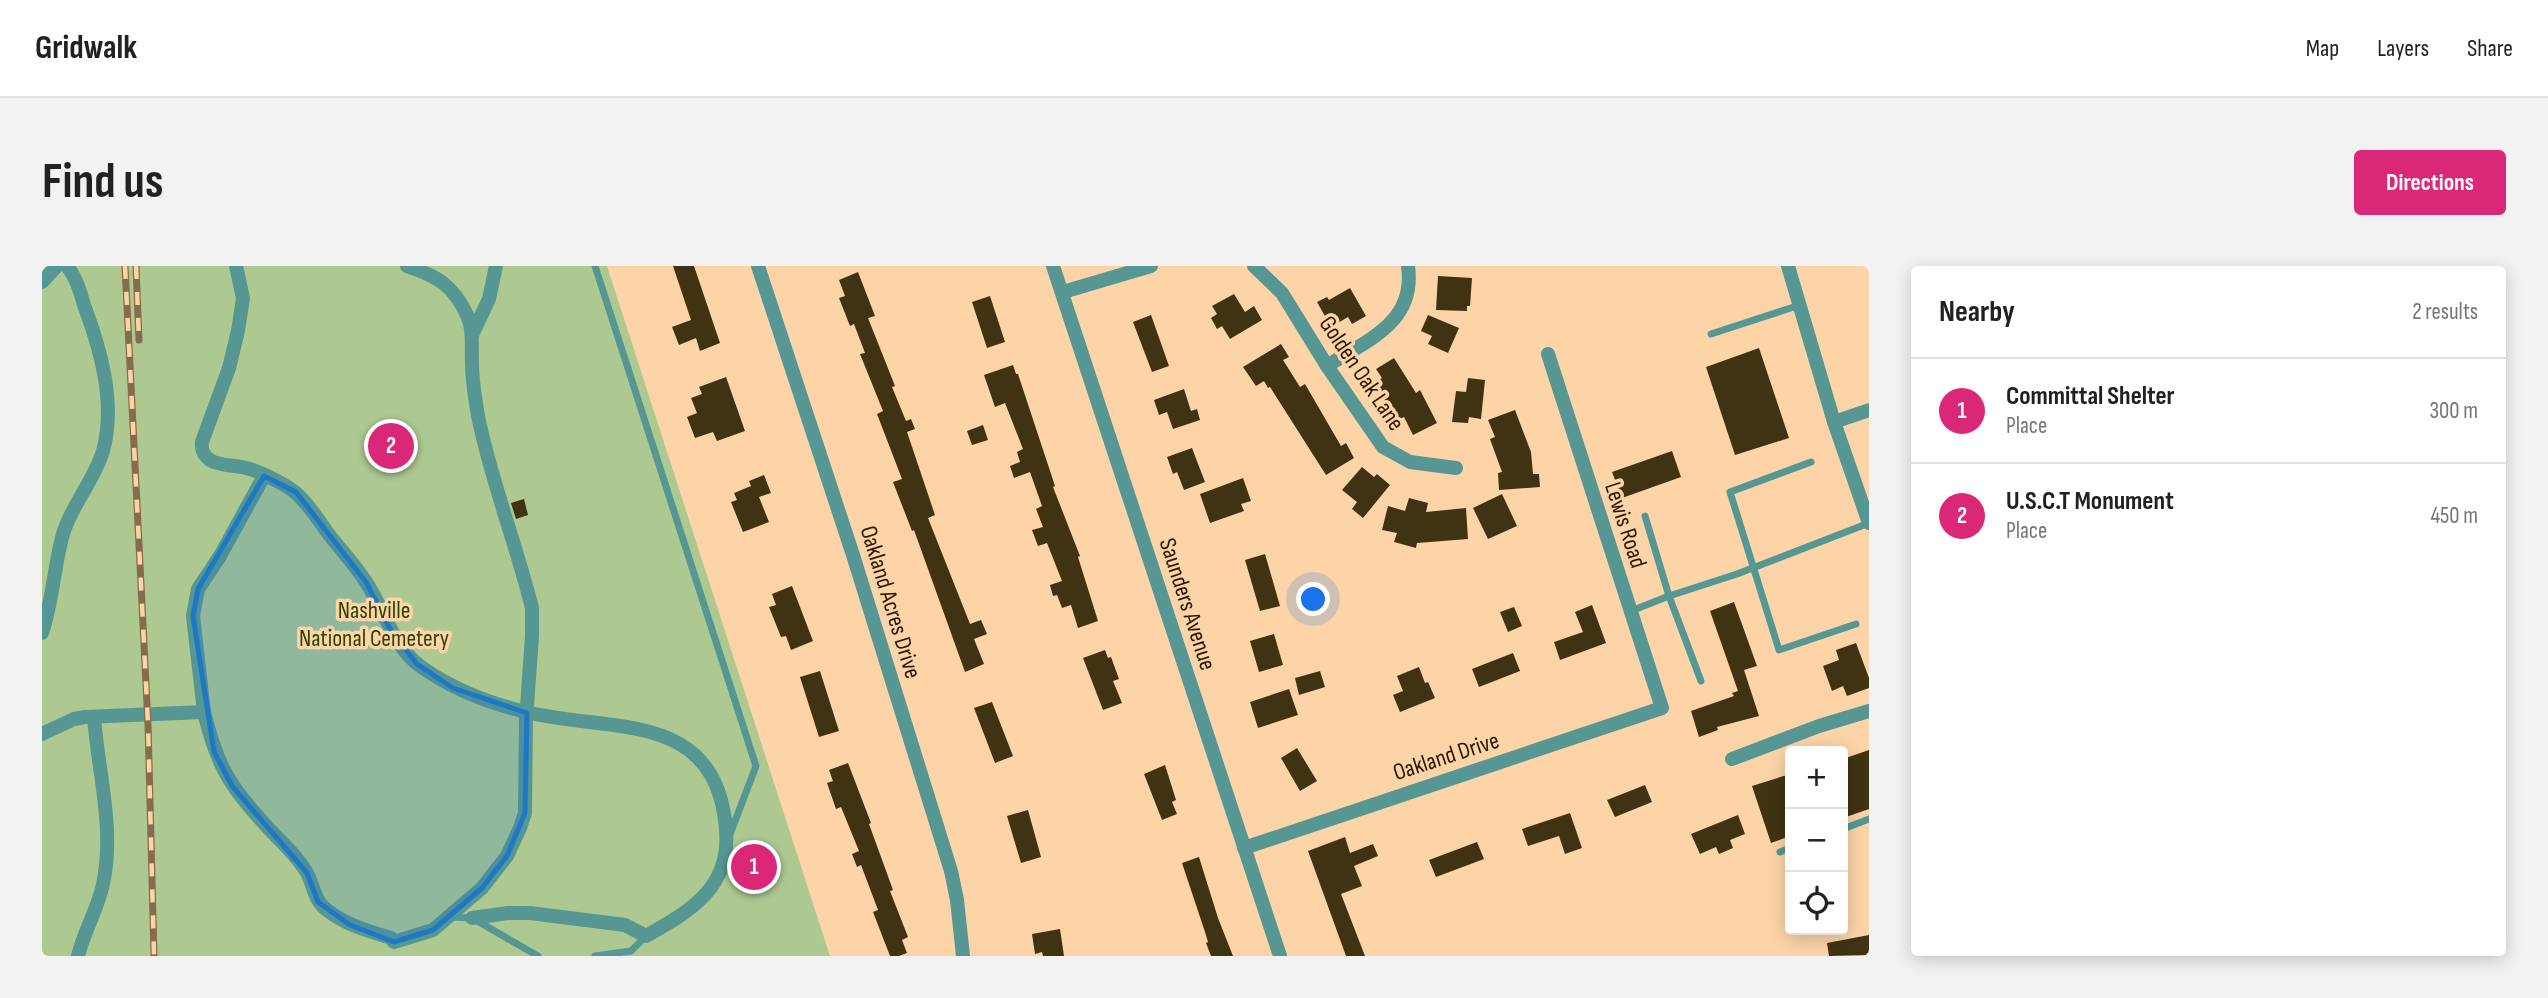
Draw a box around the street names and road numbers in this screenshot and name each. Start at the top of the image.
street label: Golden Oak Lane [1313,310,1411,436]
street label: Lewis Road [1598,479,1653,572]
street label: Oakland Acres Drive [854,522,928,682]
street label: Saunders Avenue [1153,534,1223,674]
street label: Oakland Drive [1389,726,1503,787]

